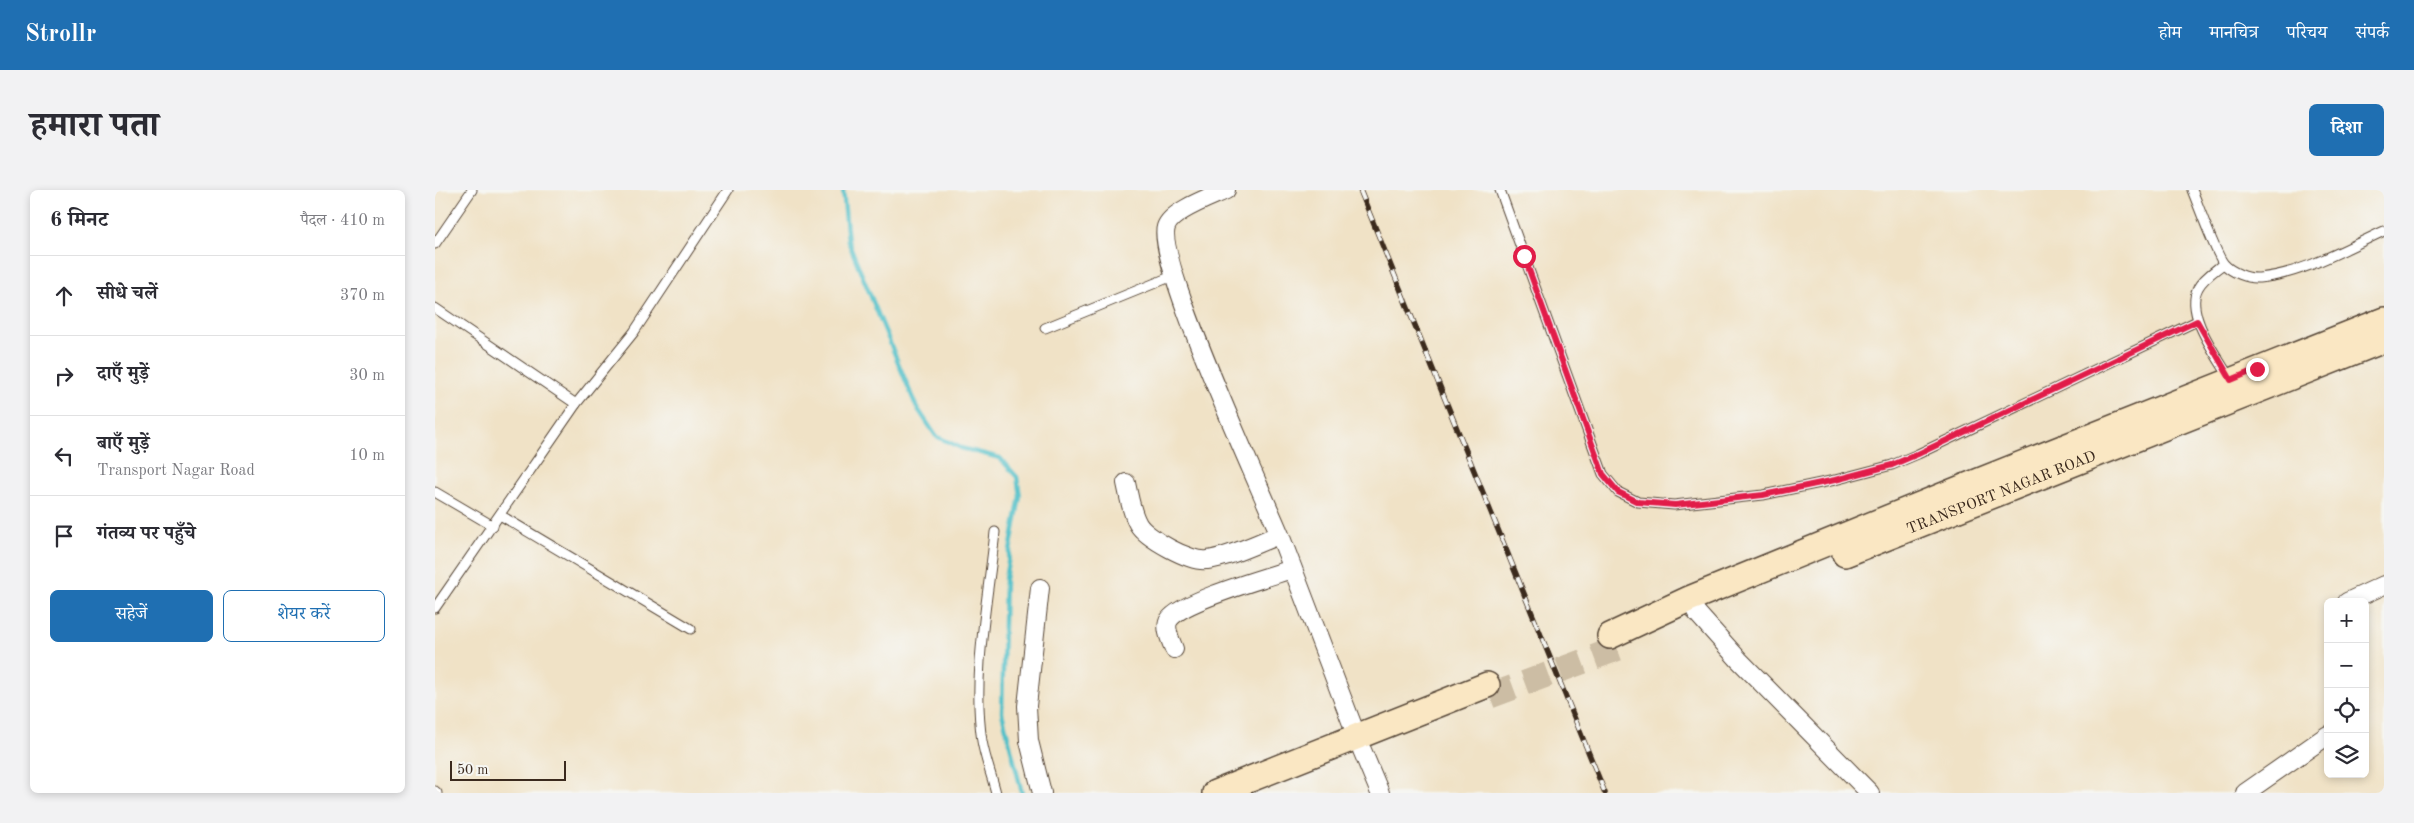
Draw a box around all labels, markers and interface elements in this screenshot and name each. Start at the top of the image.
text: Strollr [25,23,96,47]
text: होम [2159,24,2182,42]
text: मानचित्र [2210,24,2258,42]
text: परिचय [2286,24,2327,42]
text: संपर्क [2355,24,2389,42]
button: दिशा [2309,104,2384,156]
text: हमारा पता [30,109,159,144]
text: 6 मिनट [50,210,108,231]
text: पैदल · 410 m [300,213,385,229]
route start [1513,245,1536,268]
icon: ahead [50,282,78,310]
text: सीधे चलें [97,285,157,304]
text: 370 m [340,288,385,304]
route end [2246,358,2269,381]
icon: right [50,362,78,390]
text: दाएँ मुड़ें [97,365,149,384]
text: 30 m [349,368,385,384]
text: बाएँ मुड़ें [97,435,149,454]
icon: left [50,442,78,470]
text: 10 m [349,448,385,464]
street label: TRANSPORT NAGAR ROAD [1905,449,2098,538]
text: Transport Nagar Road [97,463,255,479]
icon: arrive [50,522,78,550]
text: गंतव्य पर पहुँचे [97,525,196,544]
button: सहेजें [50,590,213,642]
button: शेयर करें [223,590,385,642]
map controls [2324,598,2369,778]
button: + [2324,598,2369,643]
button: − [2324,643,2369,688]
button: locate [2324,688,2369,733]
button: layers [2324,733,2369,778]
scale bar [450,758,566,781]
text: 50 m [457,763,488,777]

